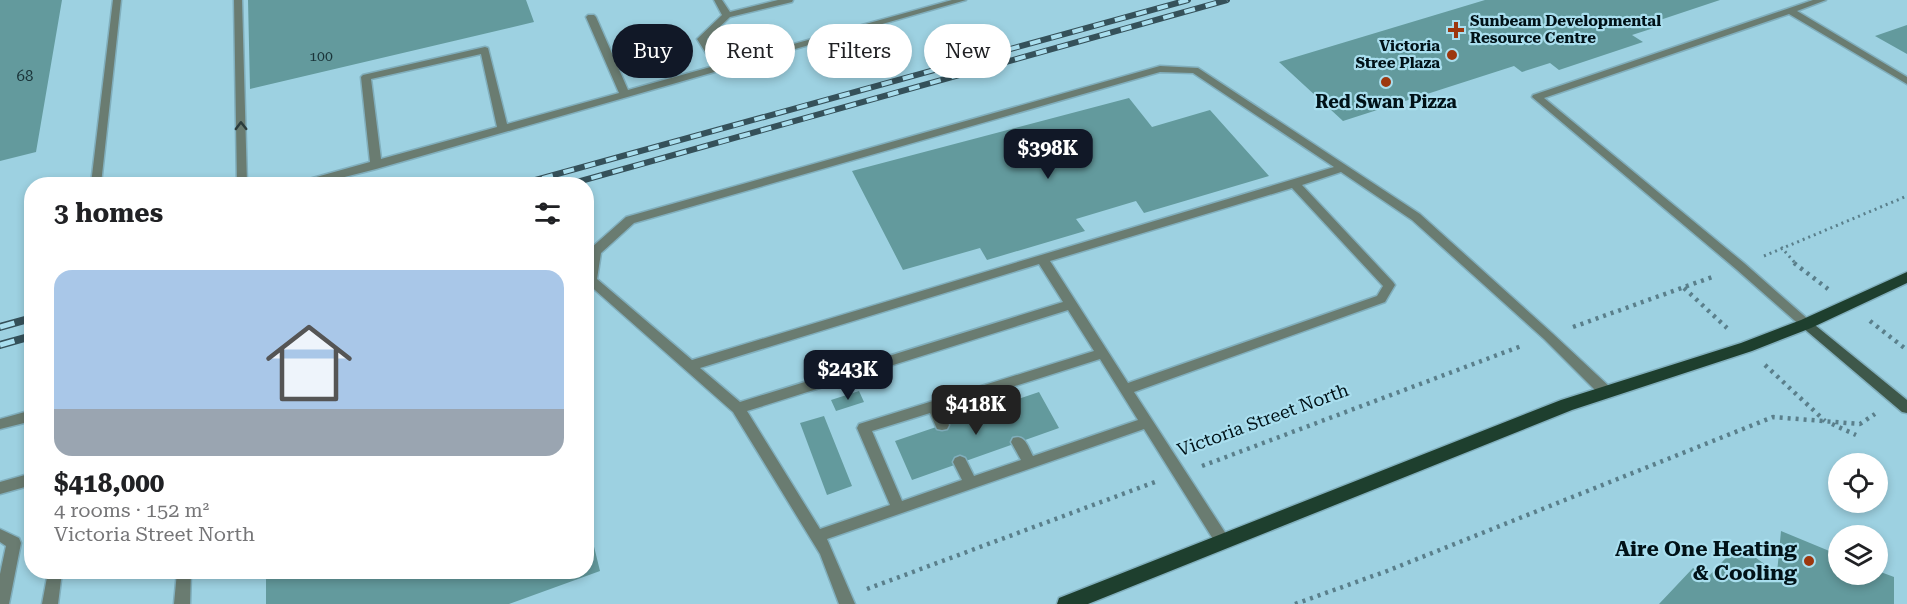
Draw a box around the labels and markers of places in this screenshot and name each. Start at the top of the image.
place label: Sunbeam Developmental Resource Centre [1470,12,1661,47]
marker: Sunbeam Developmental Resource Centre [1447,21,1465,39]
place label: Victoria Stree Plaza [1356,37,1440,72]
marker: Victoria Stree Plaza [1445,48,1459,62]
marker: Red Swan Pizza [1379,75,1393,89]
place label: Red Swan Pizza [1315,91,1457,112]
pin: $398K [1006,129,1090,180]
pin: $243K [806,350,890,401]
pin: $418K [934,385,1018,436]
place label: Aire One Heating & Cooling [1615,537,1797,585]
marker: Aire One Heating & Cooling [1802,554,1816,568]

